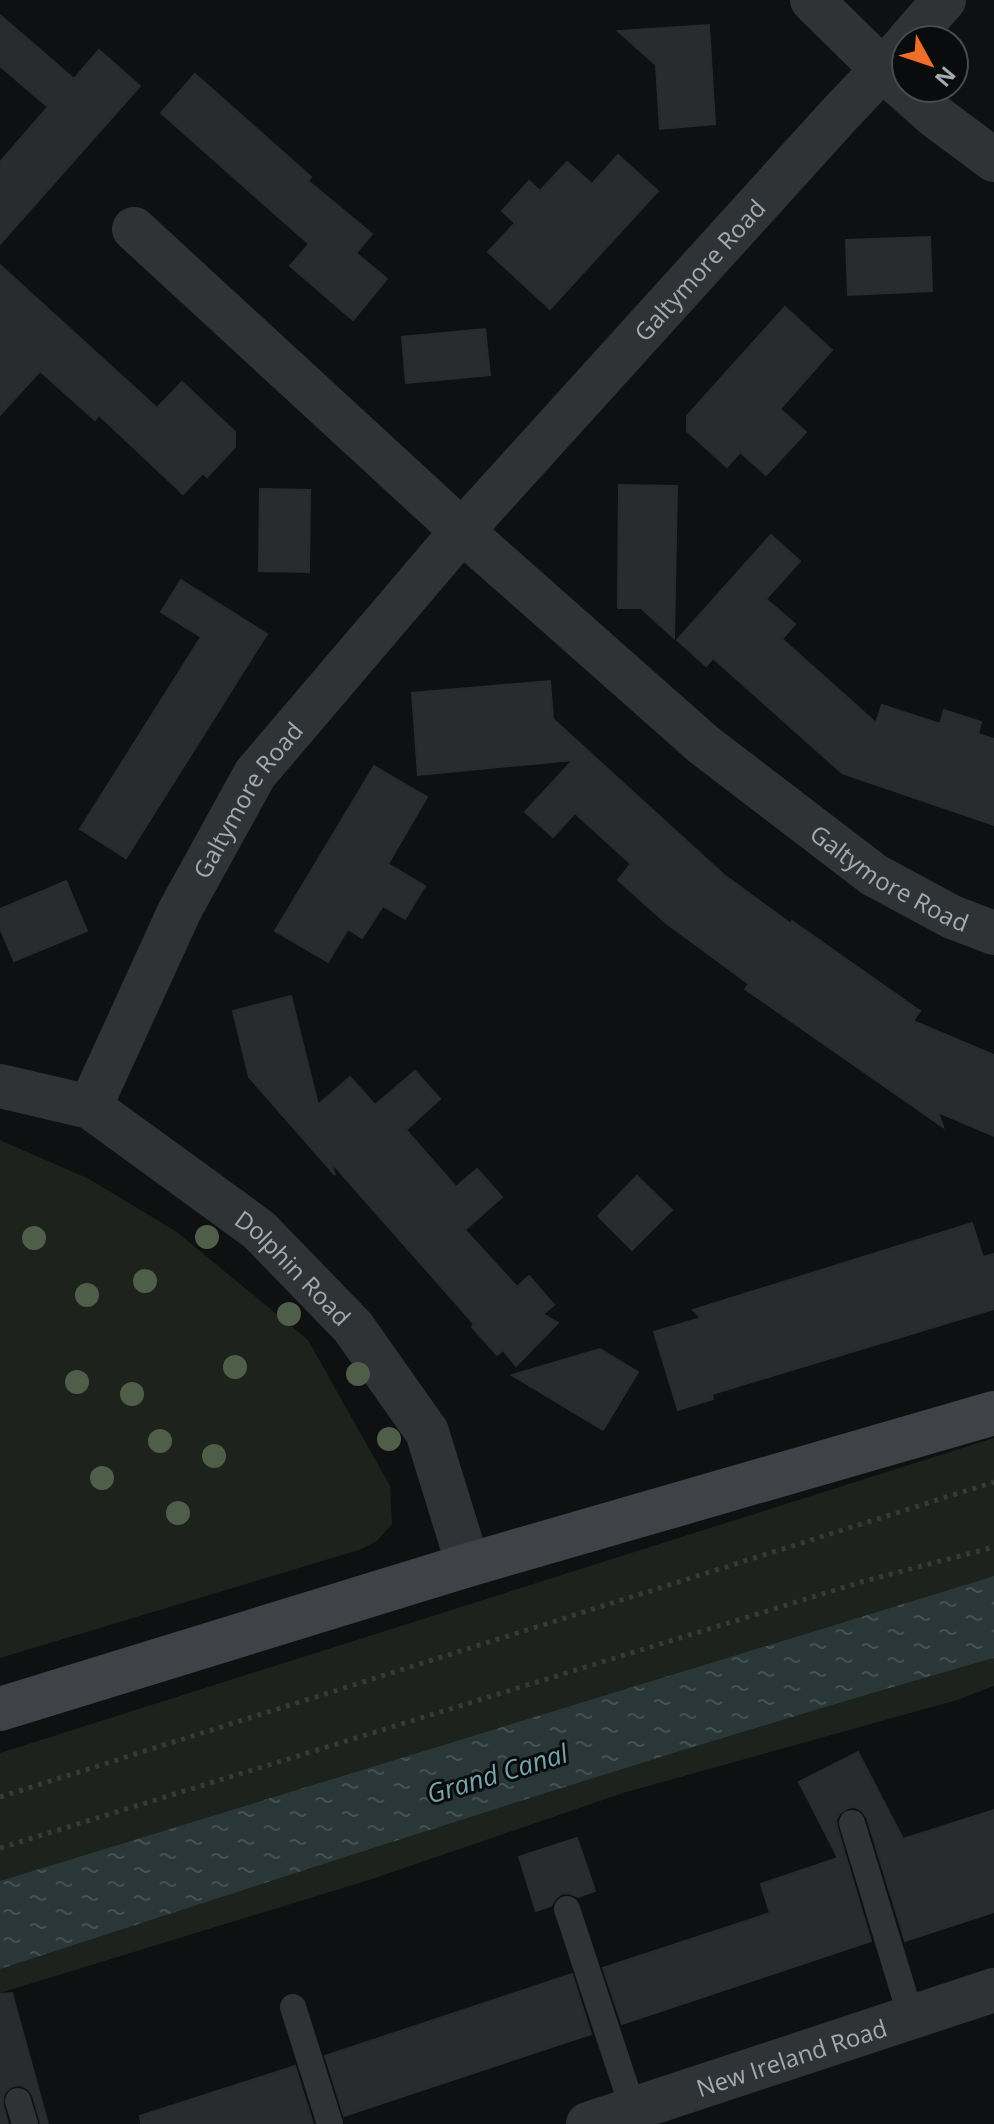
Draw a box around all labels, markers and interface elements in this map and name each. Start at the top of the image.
north arrow [890,24,970,104]
text: N [929,61,963,94]
street label: Galtymore Road [626,191,772,348]
street label: Galtymore Road [184,714,309,884]
street label: Galtymore Road [804,816,974,938]
street label: Dolphin Road [229,1202,359,1332]
water label: Grand Canal [422,1734,573,1812]
street label: New Ireland Road [692,2010,891,2104]

